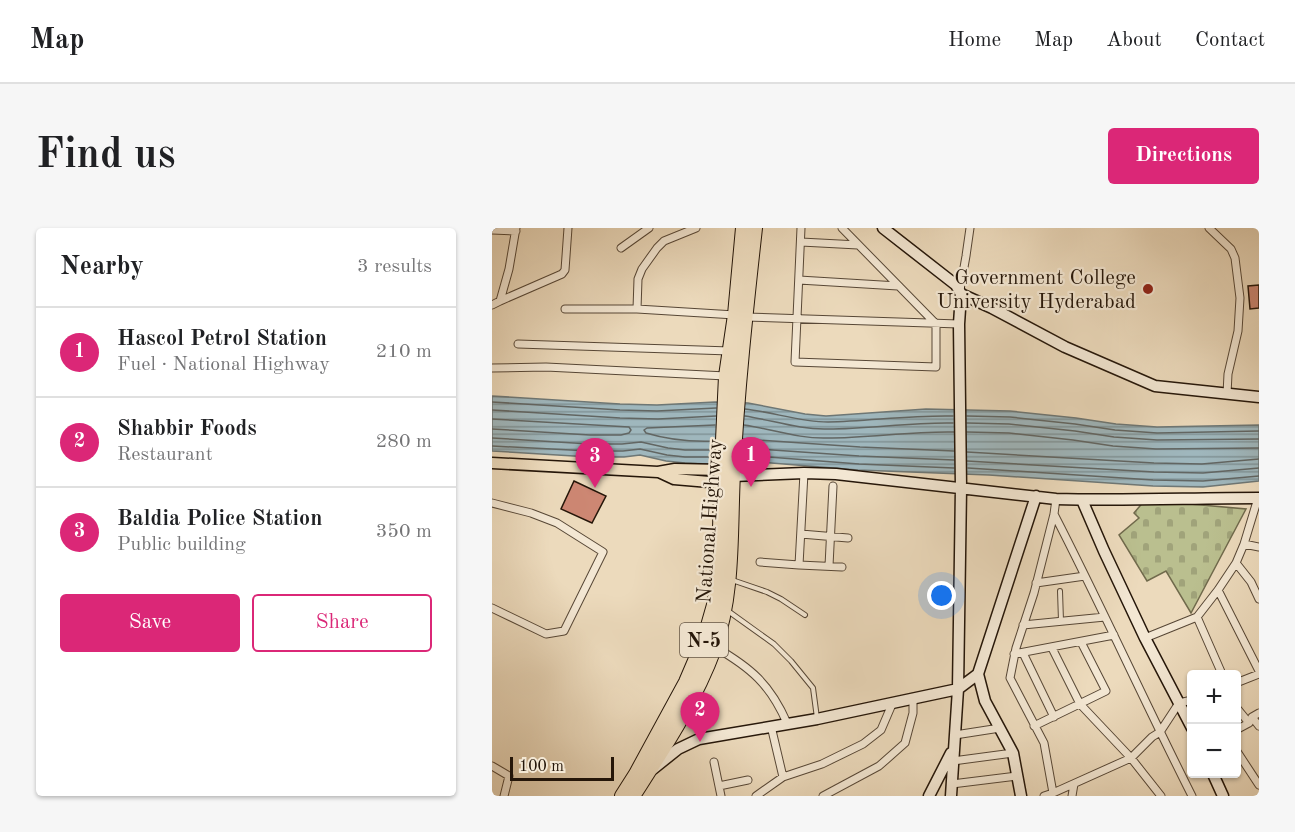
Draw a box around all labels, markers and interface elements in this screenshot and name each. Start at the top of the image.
text: Map [30,27,84,55]
text: Home [948,30,1001,51]
text: Map [1034,30,1073,51]
text: About [1106,30,1162,51]
text: Contact [1195,30,1265,51]
button: Directions [1108,128,1259,184]
text: Find us [36,135,175,177]
text: Nearby [60,254,144,280]
text: 3 results [357,257,432,277]
place label: Government College University Hyderabad [937,268,1136,313]
marker: Government College University Hyderabad [1141,282,1155,296]
text: Hascol Petrol Station [117,328,327,350]
text: 1 [74,342,85,362]
text: 210 m [376,342,432,362]
text: Fuel · National Highway [117,355,330,375]
text: Shabbir Foods [117,418,257,440]
text: 2 [74,432,85,452]
text: 280 m [376,432,432,452]
pin: 3 [576,438,614,488]
street label: National Highway [694,438,727,604]
pin: 1 [732,438,770,487]
text: Restaurant [117,445,213,465]
text: Baldia Police Station [117,508,322,530]
text: 3 [74,522,85,542]
text: 350 m [376,522,432,542]
text: Public building [117,535,246,555]
your location [927,581,956,610]
button: Save [60,594,240,652]
button: Share [252,594,432,652]
road number: N-5 [680,623,728,657]
map controls [1187,670,1241,778]
button: + [1187,670,1241,724]
pin: 2 [680,692,720,742]
button: − [1187,724,1241,778]
scale bar [510,754,614,782]
text: 100 m [519,759,564,775]

